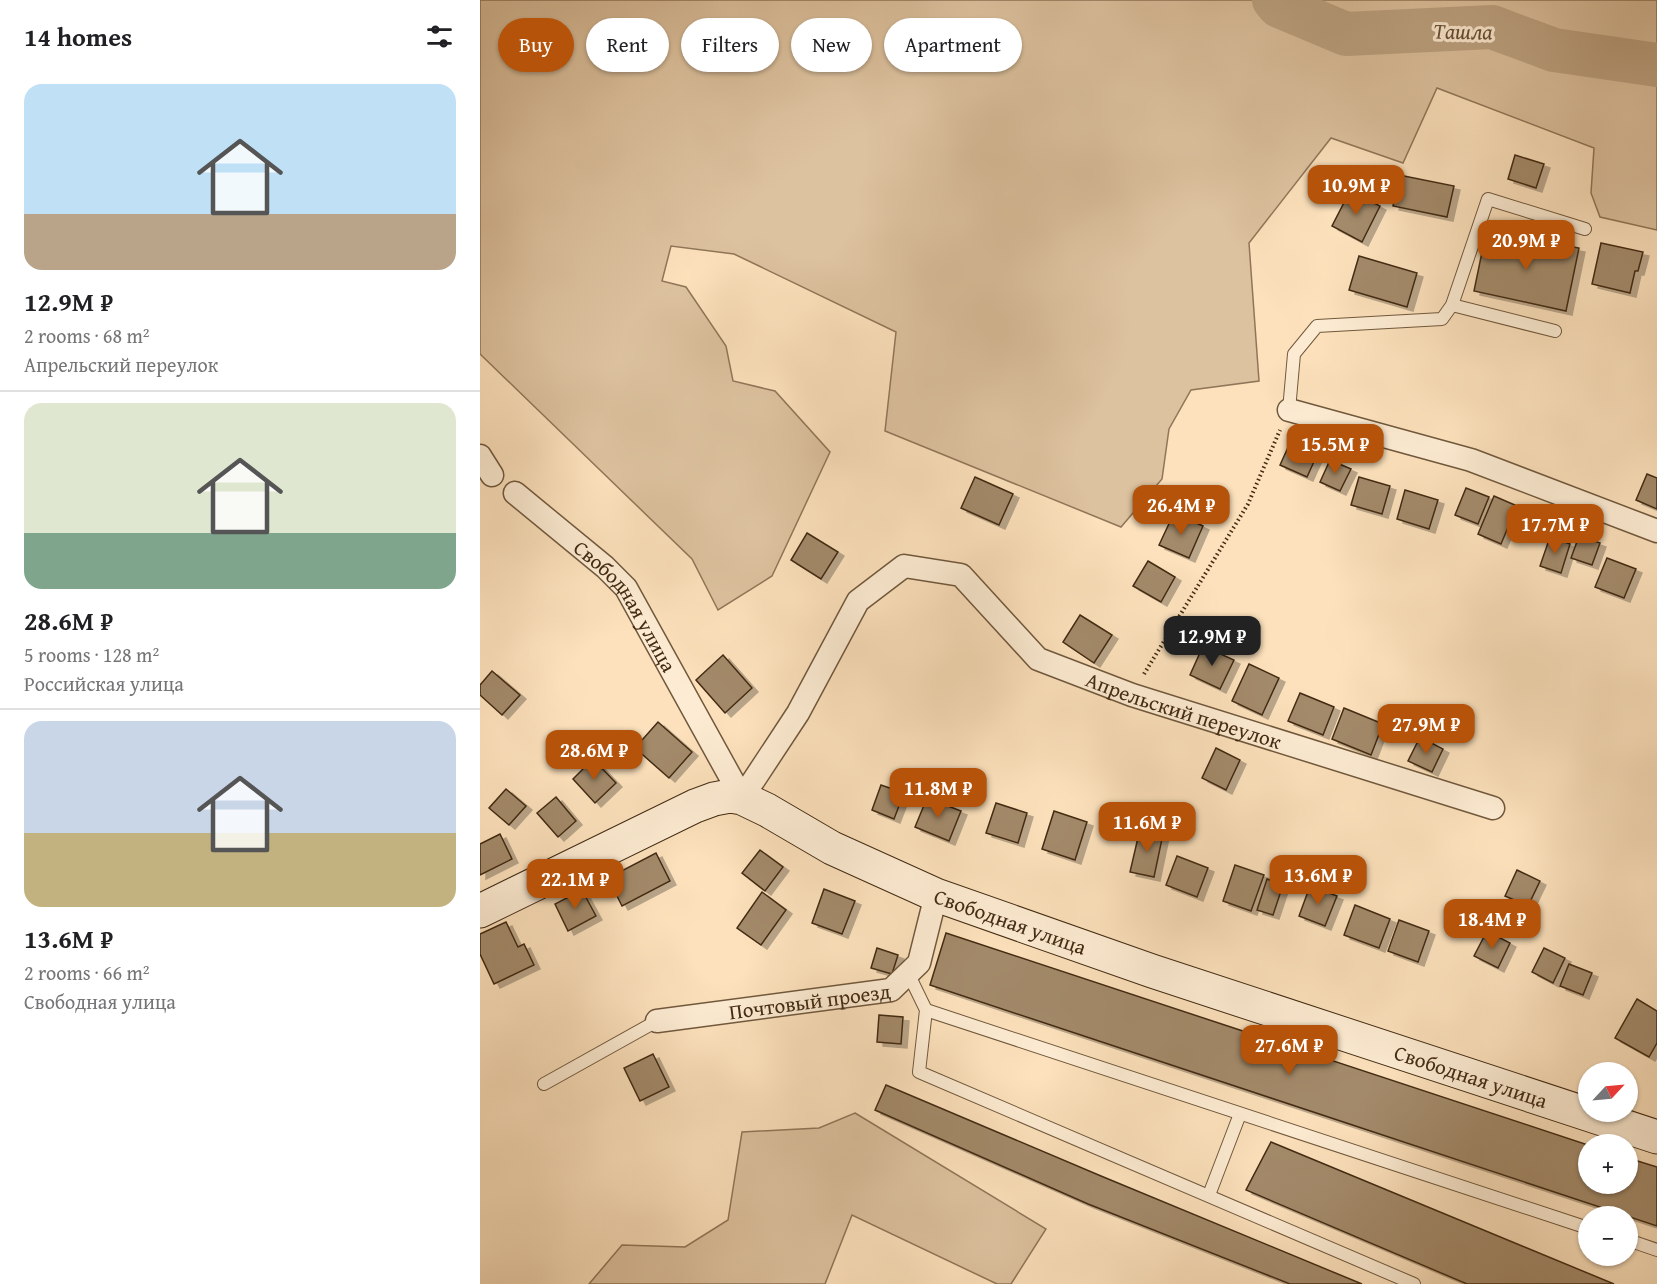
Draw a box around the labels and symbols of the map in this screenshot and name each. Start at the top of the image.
water label: Ташла [1433,14,1493,48]
pin: 10.9M ₽ [1301,165,1411,216]
pin: 20.9M ₽ [1471,220,1581,271]
pin: 15.5M ₽ [1280,424,1390,475]
pin: 26.4M ₽ [1126,485,1236,536]
pin: 17.7M ₽ [1500,504,1610,555]
street label: Свободная улица [567,532,685,677]
pin: 12.9M ₽ [1157,616,1267,667]
street label: Апрельский переулок [1081,663,1285,756]
pin: 27.9M ₽ [1371,704,1481,755]
pin: 28.6M ₽ [539,730,649,781]
pin: 11.8M ₽ [883,768,993,819]
pin: 11.6M ₽ [1092,802,1202,853]
pin: 13.6M ₽ [1263,855,1373,906]
pin: 22.1M ₽ [520,859,630,910]
street label: Свободная улица [930,880,1091,962]
pin: 18.4M ₽ [1437,899,1547,950]
street label: Почтовый проезд [727,975,893,1027]
pin: 27.6M ₽ [1234,1025,1344,1076]
street label: Свободная улица [1391,1036,1552,1116]
north arrow [1578,1062,1638,1122]

